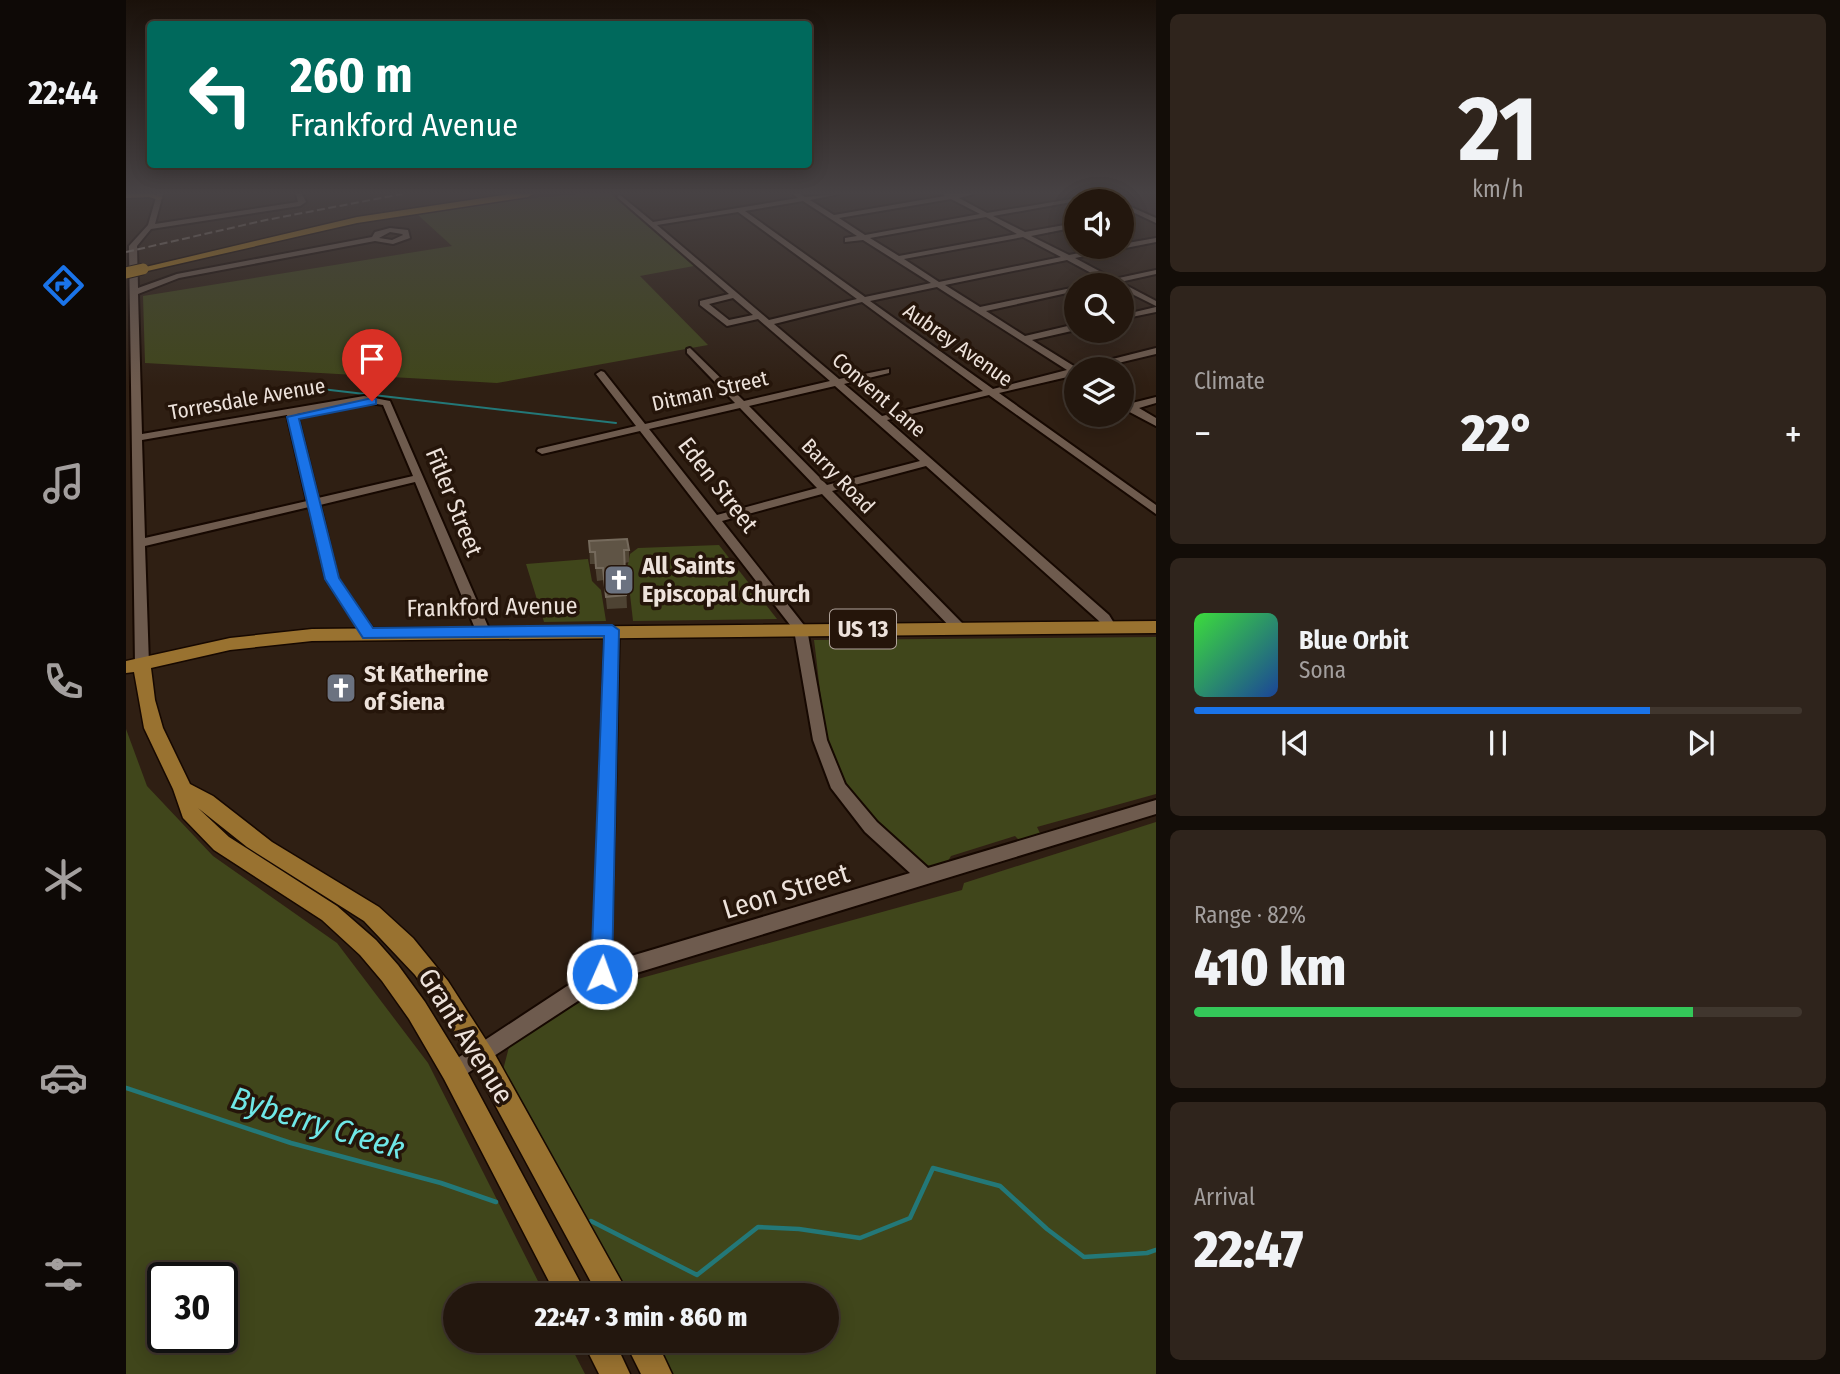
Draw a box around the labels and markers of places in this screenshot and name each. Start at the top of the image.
pin [342,329,402,401]
place label: All Saints Episcopal Church [641,552,810,608]
church icon: All Saints Episcopal Church [602,563,636,597]
place label: St Katherine of Siena [364,660,489,716]
church icon: St Katherine of Siena [324,671,358,705]

